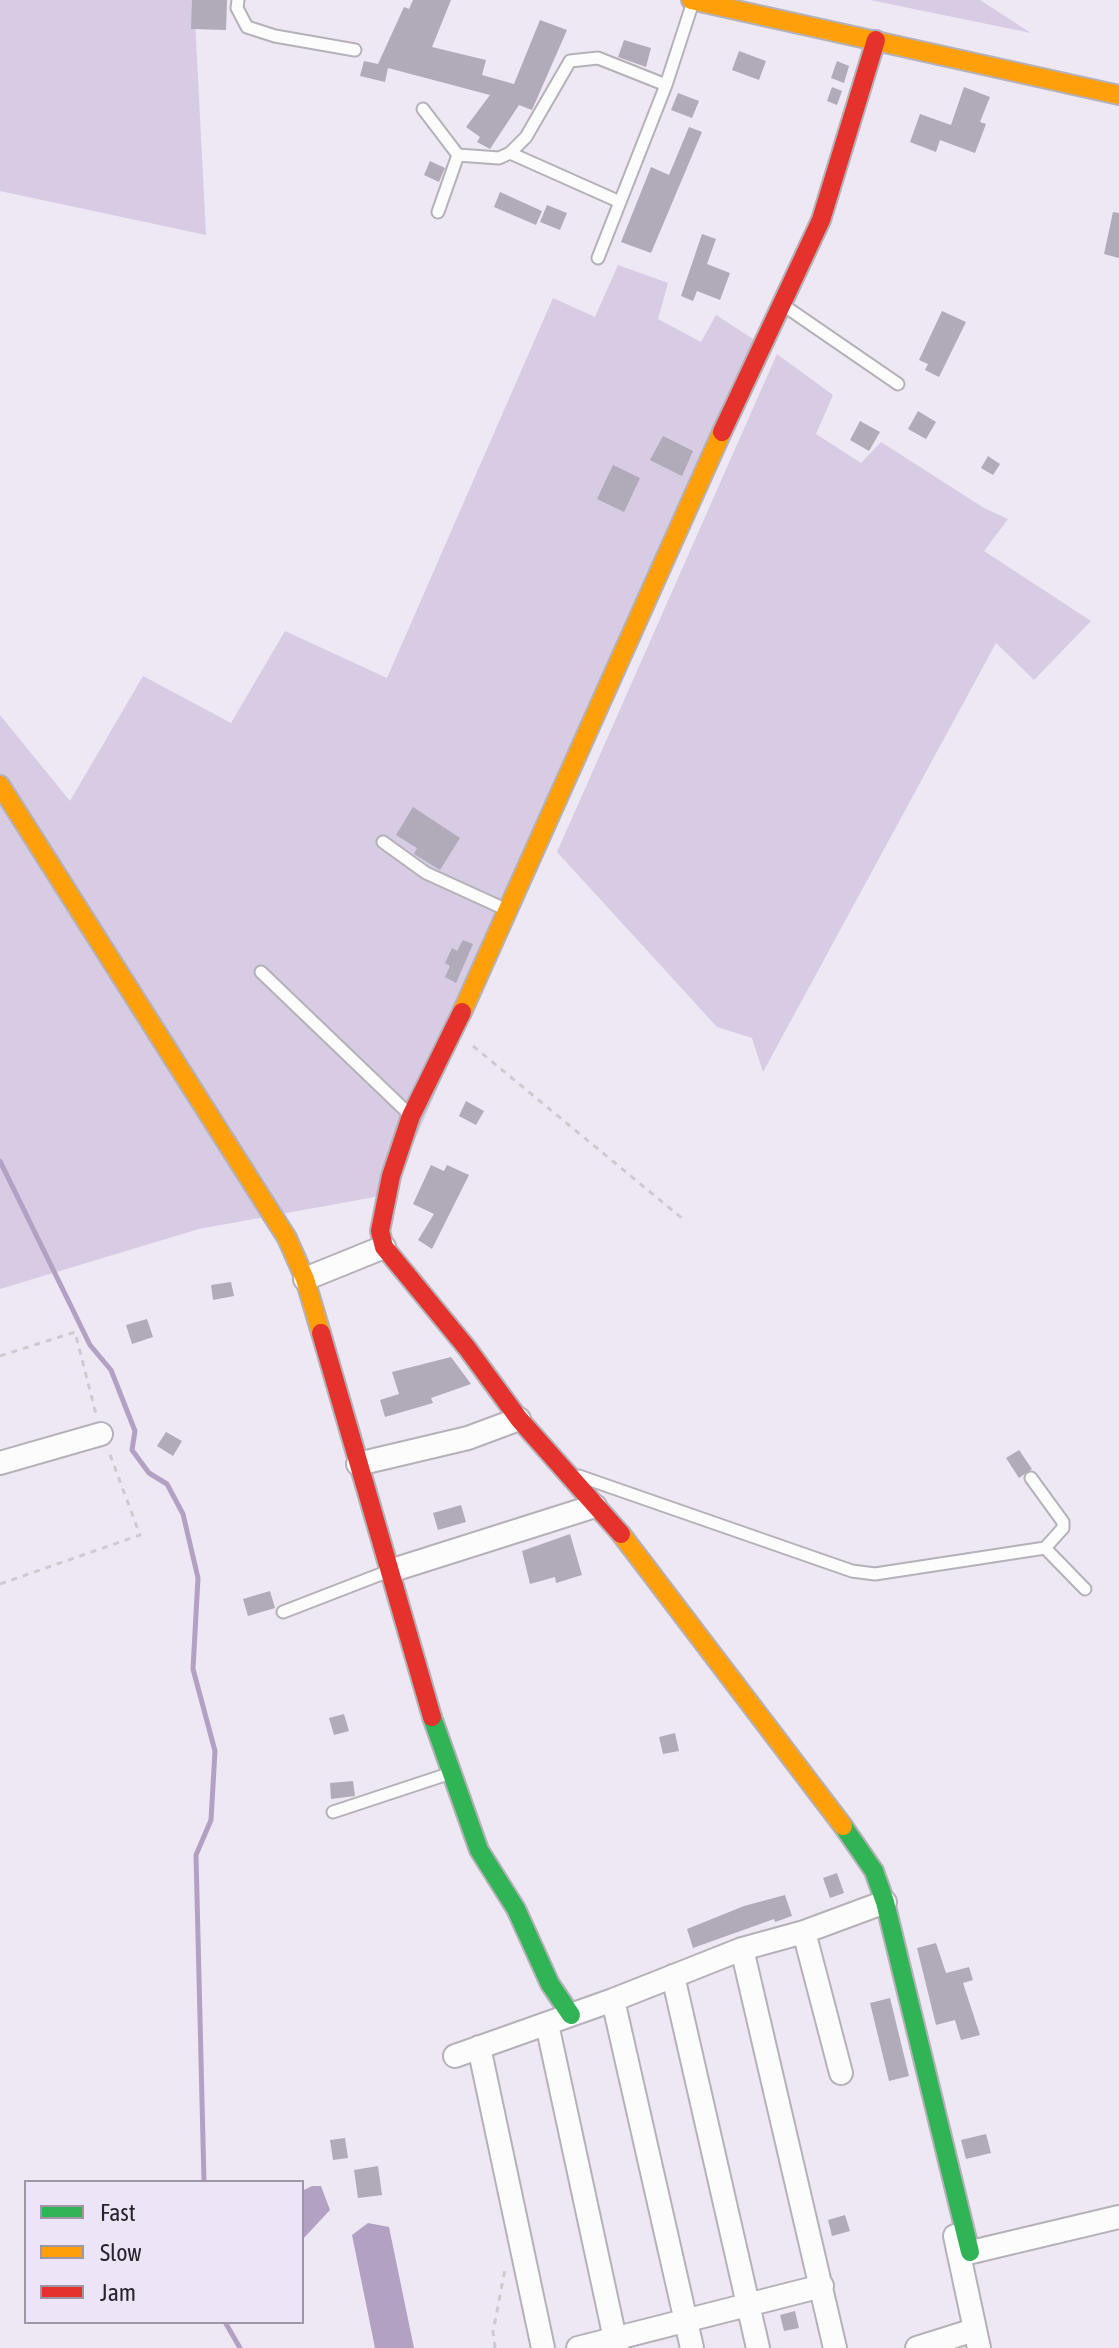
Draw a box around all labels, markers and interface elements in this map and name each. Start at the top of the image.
legend [24,2180,304,2324]
text: Fast [100,2199,136,2226]
text: Slow [100,2239,142,2266]
text: Jam [100,2279,136,2306]

